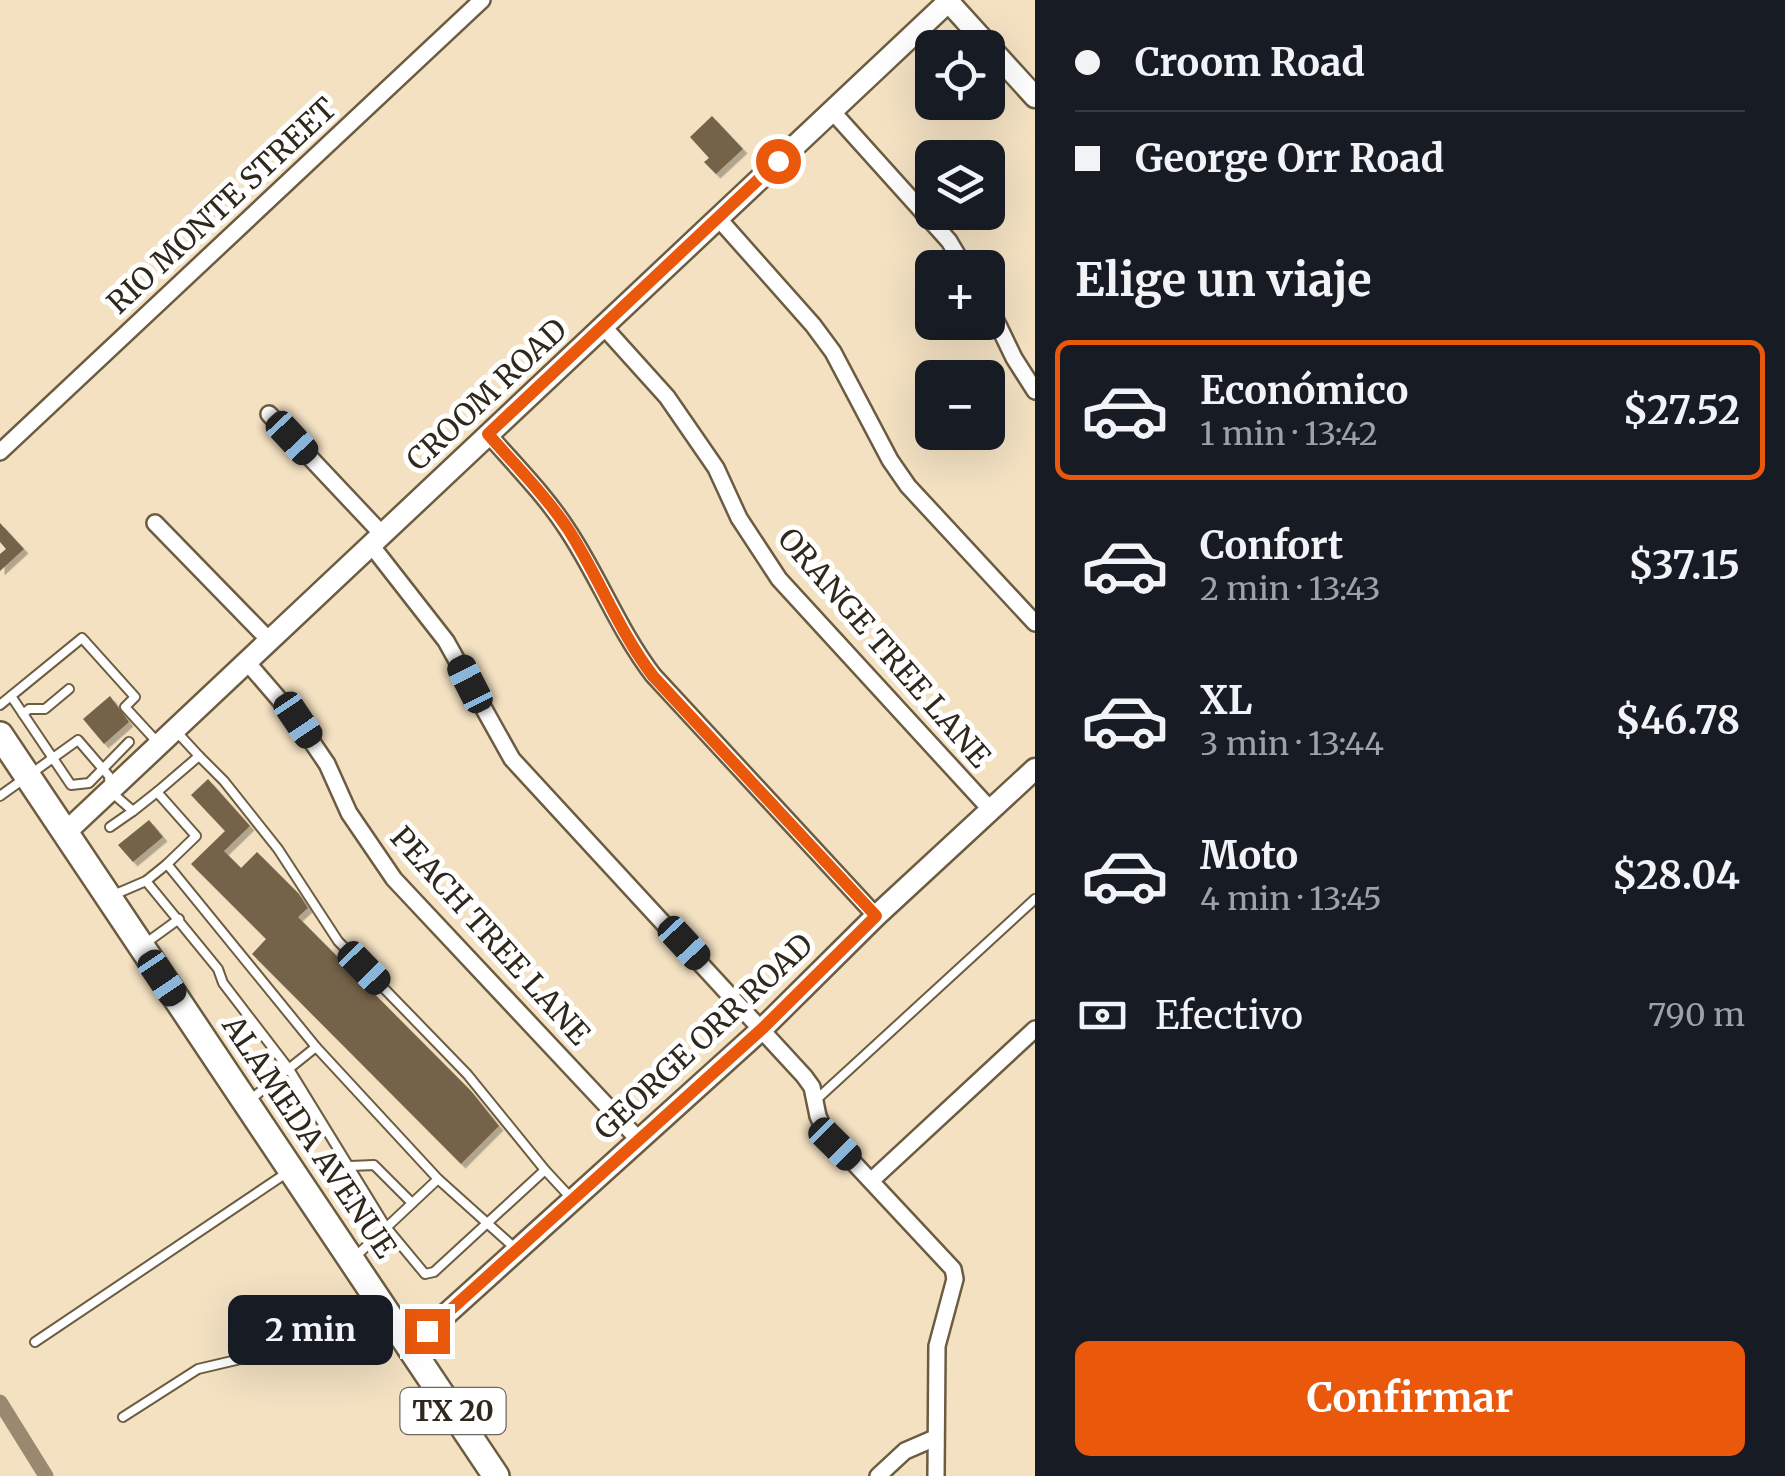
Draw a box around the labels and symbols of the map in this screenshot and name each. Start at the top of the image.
street label: RIO MONTE STREET [99,89,344,321]
route start [756,139,801,184]
street label: CROOM ROAD [398,310,575,478]
car [261,406,323,470]
street label: ORANGE TREE LANE [770,520,999,775]
car [443,650,497,718]
car [269,687,327,753]
street label: PEACH TREE LANE [383,819,599,1052]
car [653,911,715,975]
street label: GEORGE ORR ROAD [586,925,820,1147]
car [332,936,396,1000]
car [133,945,191,1011]
street label: ALAMEDA AVENUE [214,1007,405,1265]
car [803,1112,867,1176]
callout: 2 min [227,1296,392,1366]
route end [405,1309,450,1354]
road number: TX 20 [400,1388,506,1434]

